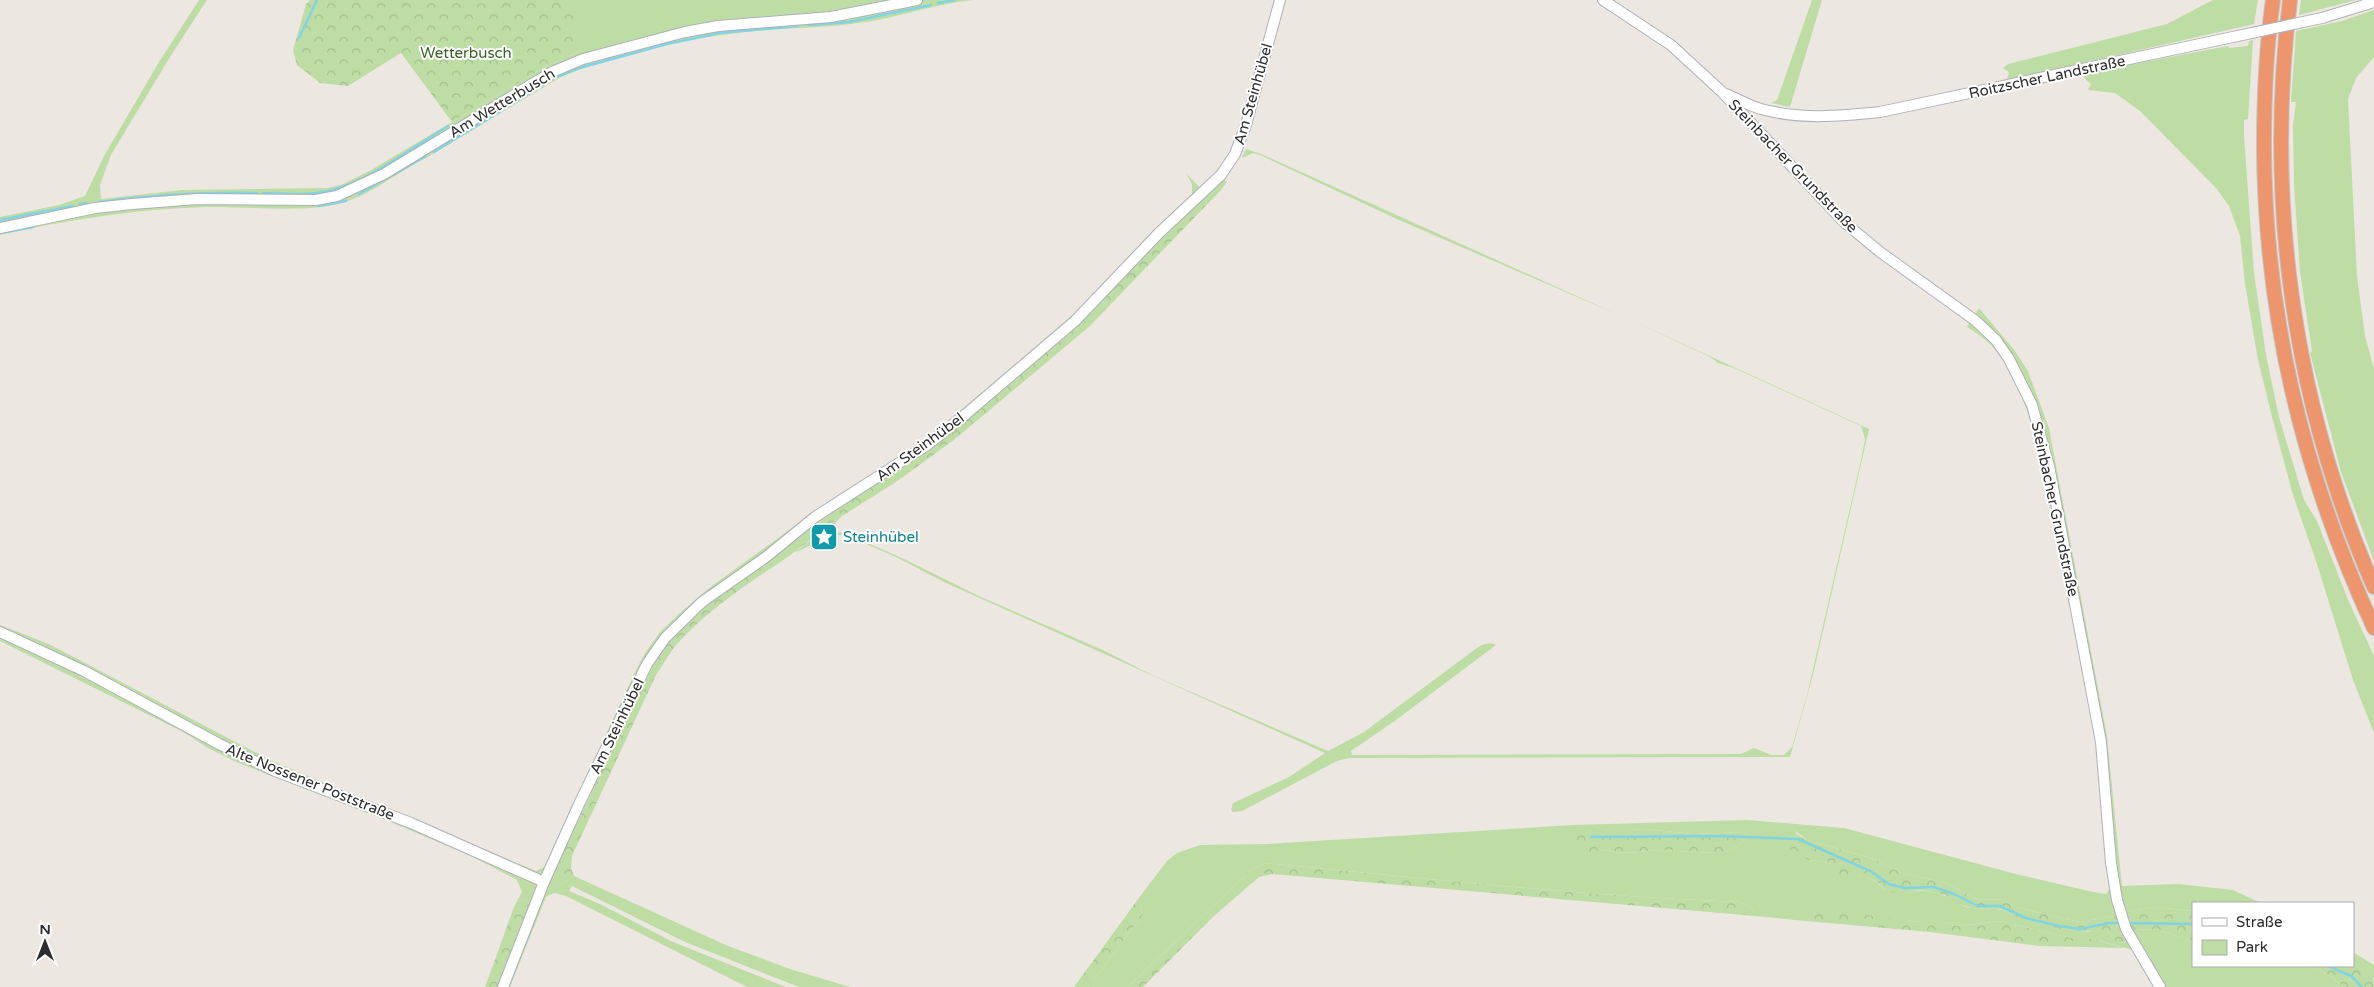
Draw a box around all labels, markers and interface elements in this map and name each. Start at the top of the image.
street label: Am Steinhübel [1230,41,1276,147]
park label: Wetterbusch [420,44,512,62]
street label: Roitzscher Landstraße [1967,52,2127,102]
street label: Am Wetterbusch [446,64,558,142]
street label: Steinbacher Grundstraße [1725,96,1861,236]
street label: Am Steinhübel [872,409,968,485]
street label: Steinbacher Grundstraße [2028,420,2082,598]
place icon: Steinhübel [809,522,839,552]
place label: Steinhübel [843,528,919,546]
street label: Am Steinhübel [586,675,648,777]
street label: Alte Nossener Poststraße [223,740,397,824]
legend [2192,902,2354,967]
text: Straße [2236,913,2282,931]
north arrow [20,917,70,967]
text: N [39,921,51,938]
text: Park [2236,938,2268,956]

